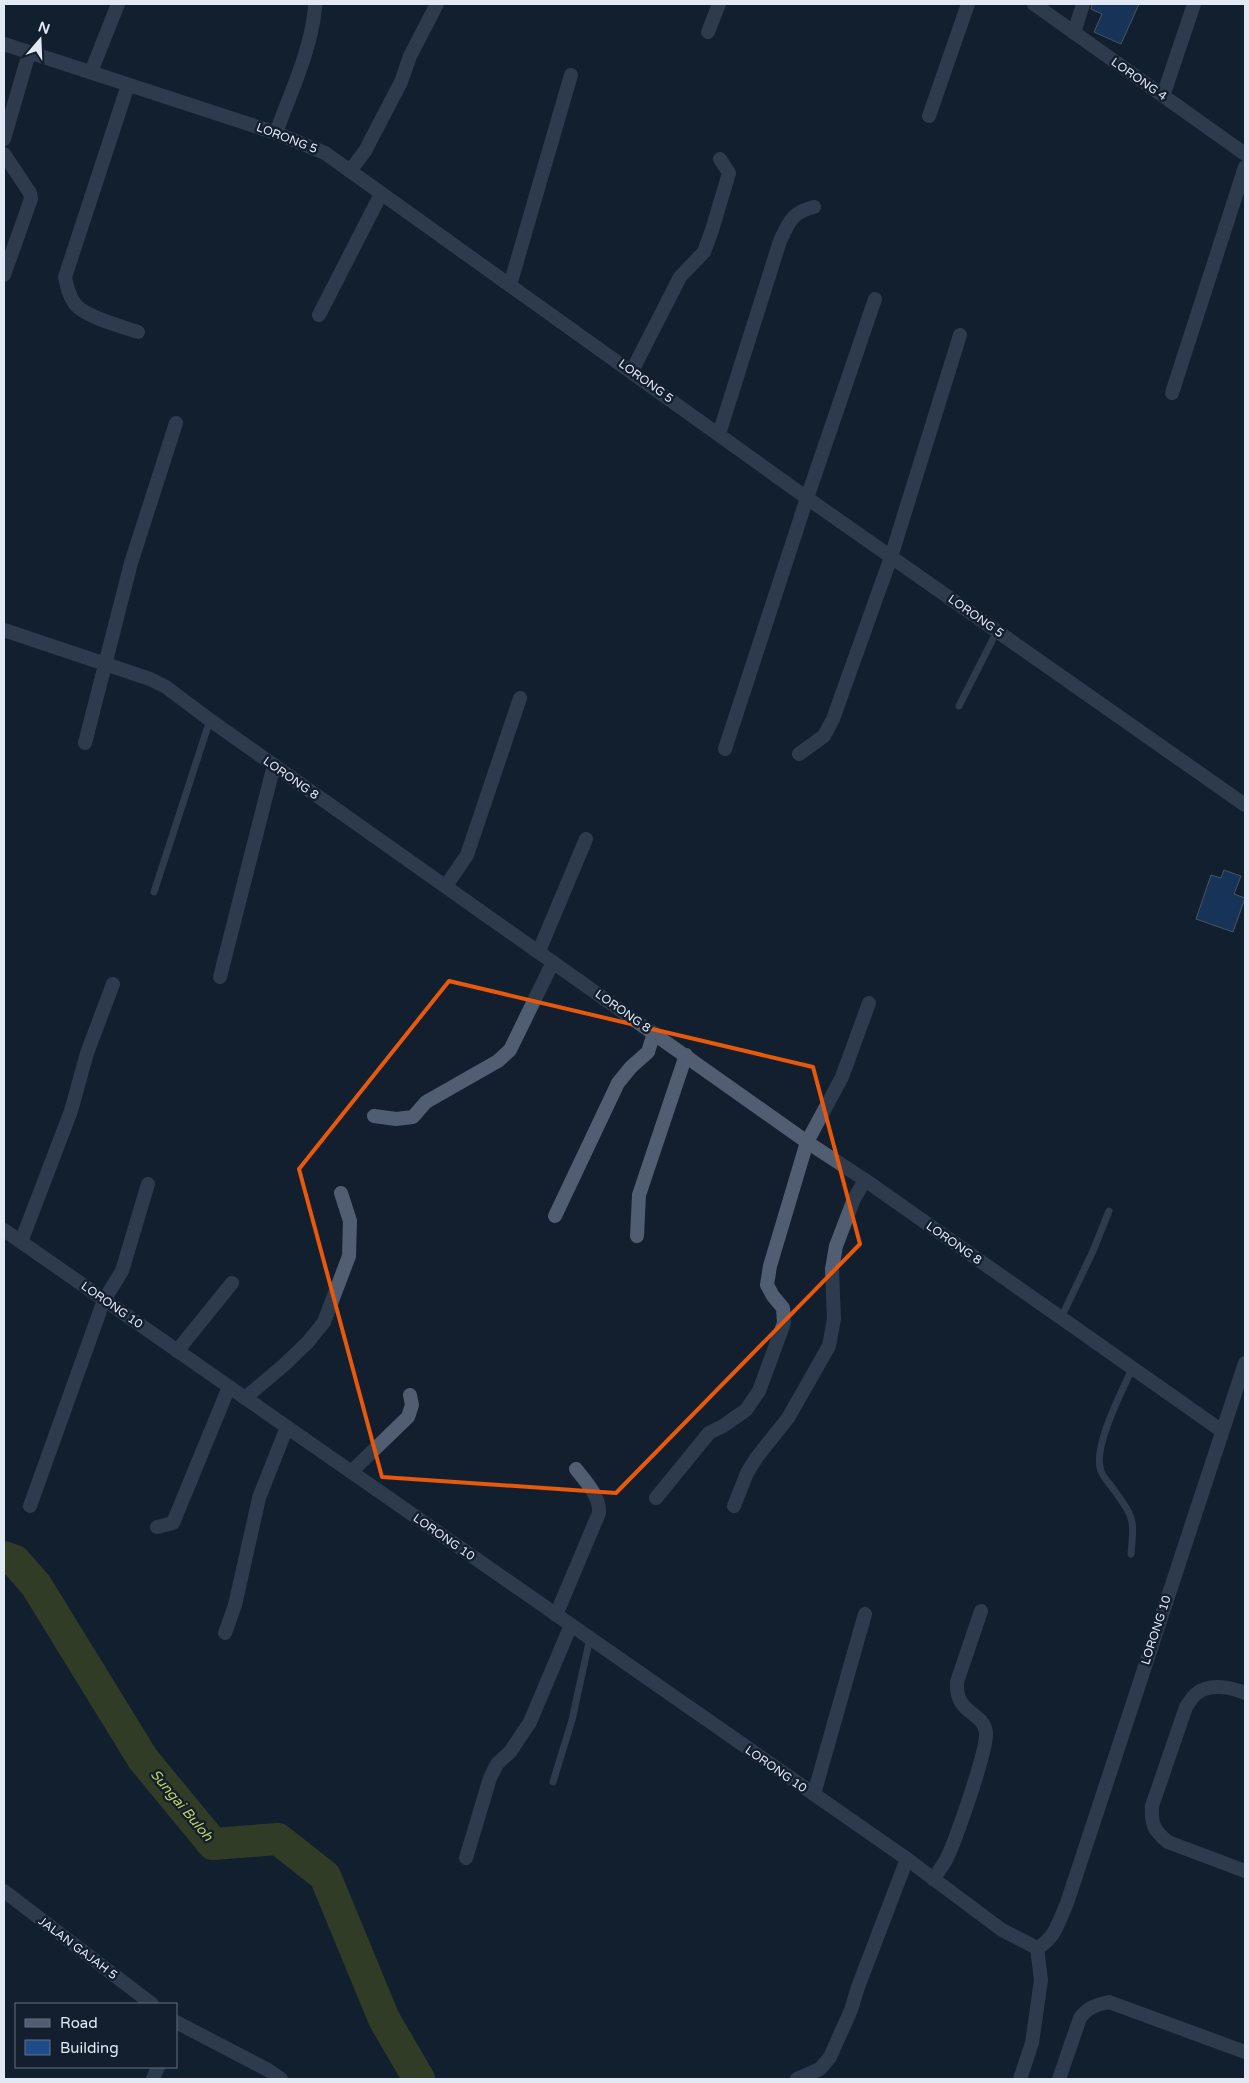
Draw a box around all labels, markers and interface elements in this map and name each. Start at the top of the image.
north arrow [15,15,65,65]
text: N [36,18,52,38]
street label: LORONG 4 [1109,55,1170,103]
street label: LORONG 5 [254,120,320,156]
street label: LORONG 5 [616,356,676,406]
street label: LORONG 5 [946,592,1006,640]
street label: LORONG 8 [261,754,321,802]
street label: LORONG 8 [593,987,653,1035]
street label: LORONG 8 [924,1219,984,1267]
street label: LORONG 10 [79,1279,146,1332]
street label: LORONG 10 [411,1511,478,1564]
street label: LORONG 10 [1138,1593,1174,1666]
street label: LORONG 10 [743,1743,810,1796]
water label: Sungai Buloh [147,1766,217,1845]
street label: JALAN GAJAH 5 [36,1914,120,1982]
legend [15,2003,178,2068]
text: Road [60,2014,98,2032]
text: Building [60,2039,119,2057]

